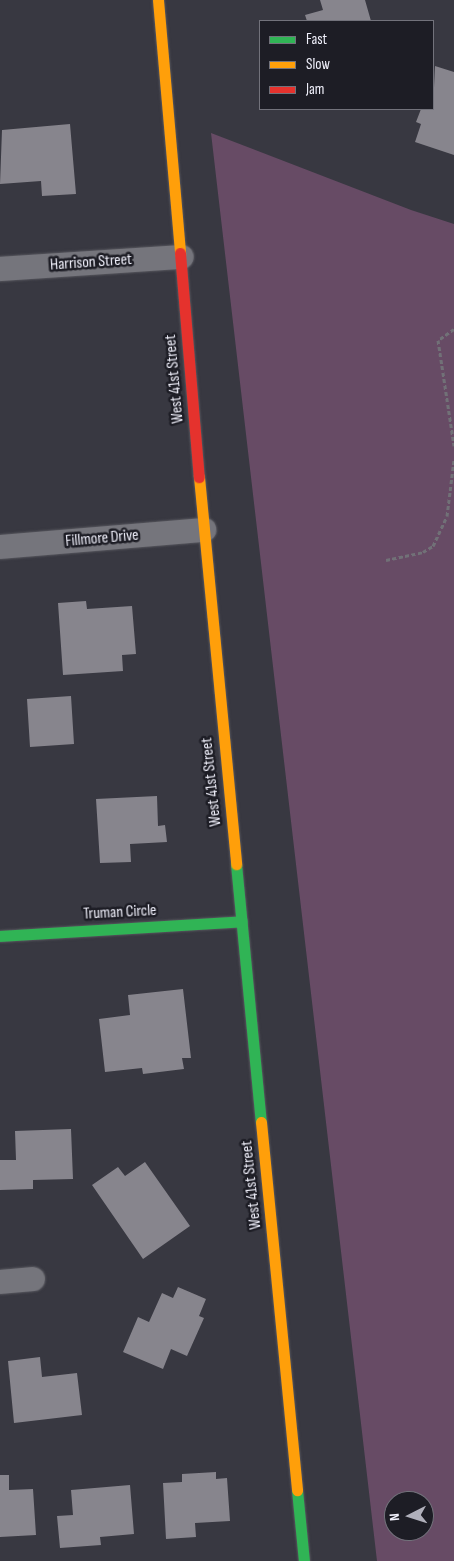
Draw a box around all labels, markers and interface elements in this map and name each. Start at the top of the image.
legend [259,20,434,110]
text: Fast [306,30,327,49]
text: Slow [306,55,330,74]
text: Jam [306,80,324,99]
street label: Harrison Street [49,251,133,275]
street label: West 41st Street [162,334,188,424]
street label: Fillmore Drive [65,526,139,552]
street label: West 41st Street [198,737,226,827]
street label: Truman Circle [83,901,157,925]
street label: West 41st Street [238,1140,266,1230]
north arrow [384,1491,434,1541]
text: N [386,1513,403,1522]

